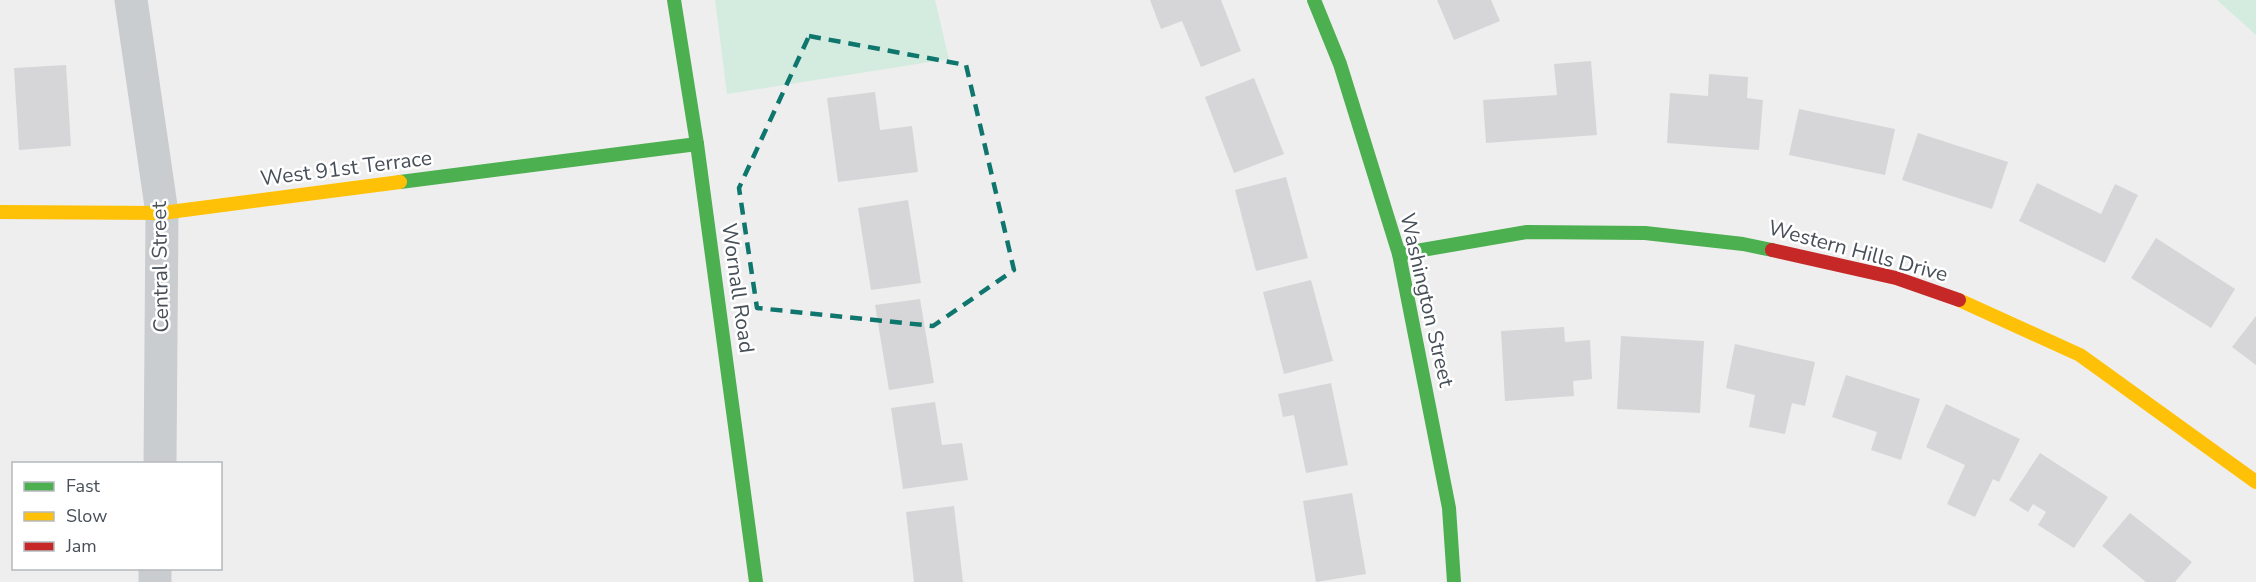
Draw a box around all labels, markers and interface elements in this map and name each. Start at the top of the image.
street label: West 91st Terrace [259,144,433,192]
street label: Central Street [145,200,175,333]
street label: Washington Street [1393,210,1461,390]
street label: Western Hills Drive [1765,214,1951,288]
street label: Wornall Road [715,221,761,355]
legend [12,462,222,570]
text: Fast [66,474,101,498]
text: Slow [66,504,107,528]
text: Jam [65,534,97,558]

